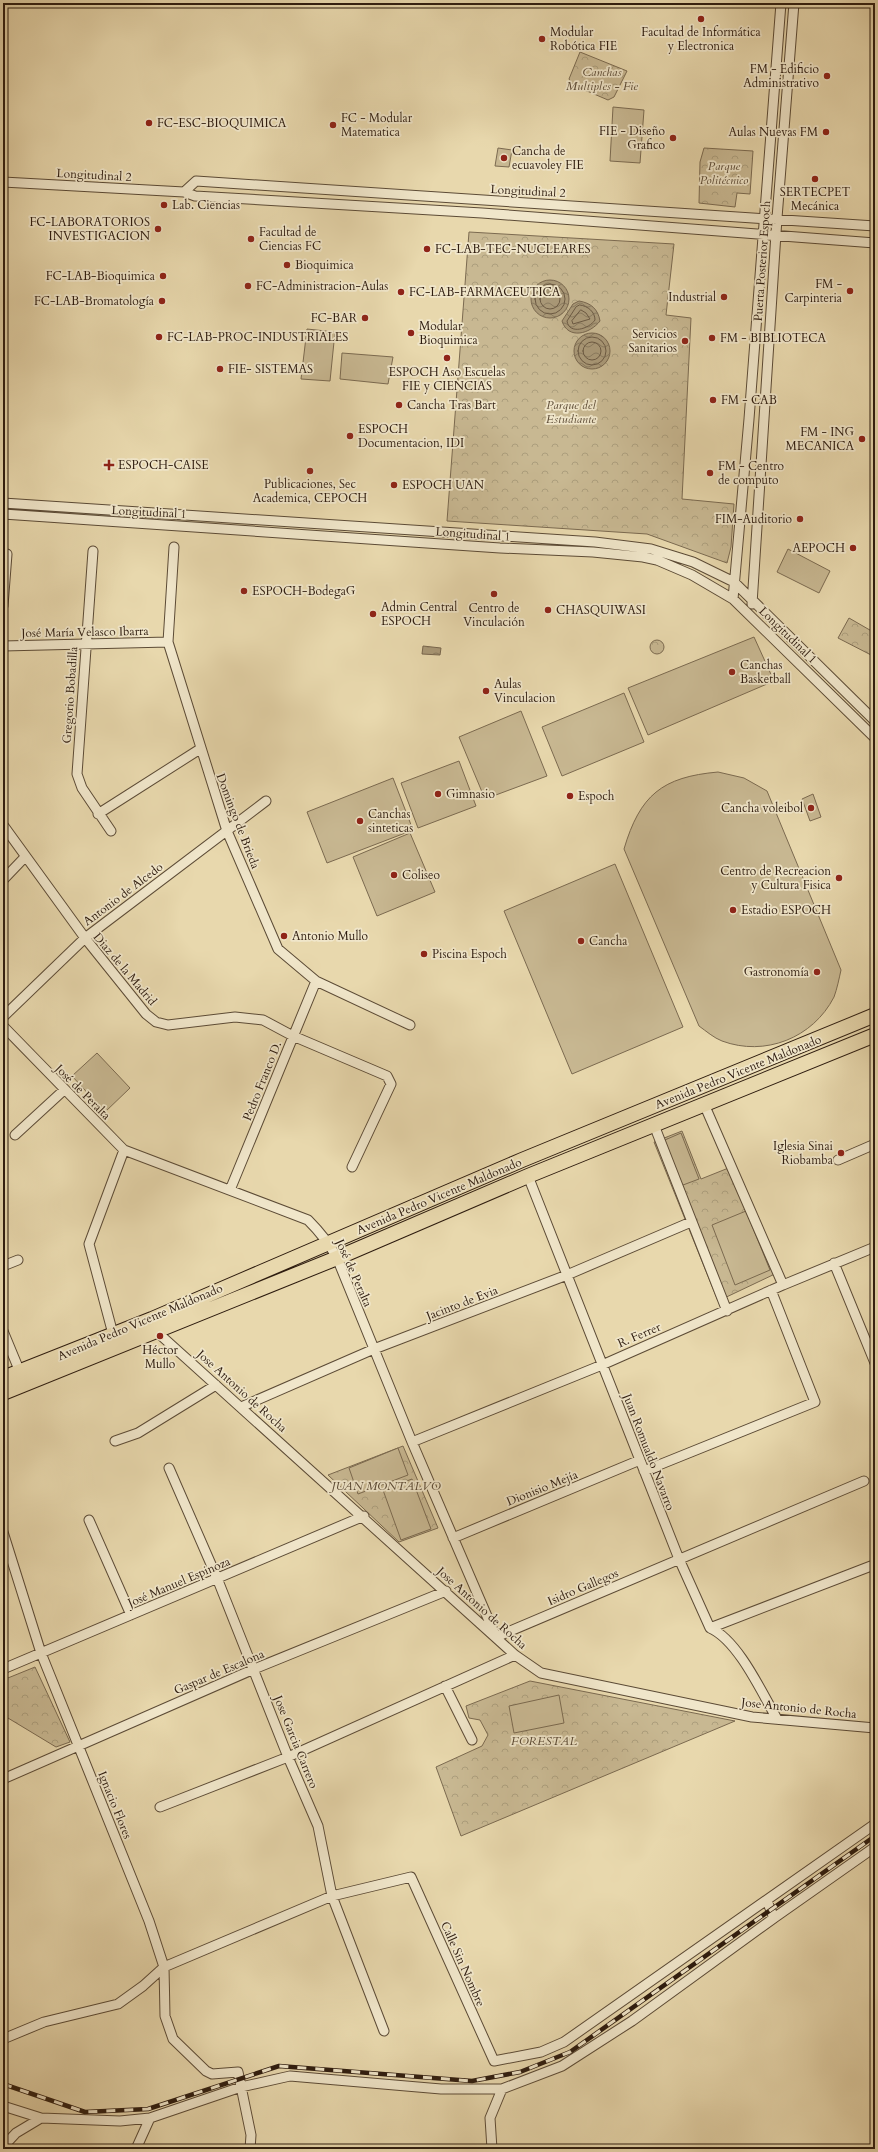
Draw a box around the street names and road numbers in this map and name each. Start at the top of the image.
street label: Longitudinal 2 [56,165,132,185]
street label: Longitudinal 2 [490,181,566,201]
street label: Puerta Posterior Espoch [750,200,774,322]
street label: Longitudinal 1 [111,502,187,522]
street label: Longitudinal 1 [435,523,511,545]
street label: Longitudinal 1 [755,603,821,667]
street label: José María Velasco Ibarra [19,623,150,641]
street label: Gregorio Bobadilla [59,645,81,744]
street label: Domingo de Brieda [212,771,264,872]
street label: Antonio de Alcedo [80,858,167,929]
street label: Diaz de la Madrid [90,929,161,1009]
street label: Avenida Pedro Vicente Maldonado [653,1031,824,1113]
street label: Pedro Franco D. [239,1039,285,1123]
street label: José de Peralta [50,1059,115,1124]
street label: Avenida Pedro Vicente Maldonado [354,1154,524,1238]
street label: José de Peralta [331,1235,376,1310]
street label: Avenida Pedro Vicente Maldonado [55,1280,225,1364]
street label: Jacinto de Evia [422,1282,501,1325]
street label: R. Ferrer [615,1319,664,1351]
street label: Jose Antonio de Rocha [192,1345,291,1436]
street label: Juan Romualdo Navarro [619,1390,679,1513]
street label: Dionisio Mejía [504,1466,581,1510]
street label: José Manuel Espinoza [123,1553,233,1612]
street label: Jose Antonio de Rocha [432,1562,531,1653]
street label: Isidro Gallegos [545,1565,621,1609]
street label: Gaspar de Escalona [171,1645,267,1698]
street label: Jose Garcia Carrero [269,1691,322,1791]
street label: Jose Antonio de Rocha [739,1694,858,1722]
street label: Ignacio Flores [94,1769,136,1841]
street label: Calle Sin Nombre [437,1919,489,2009]

